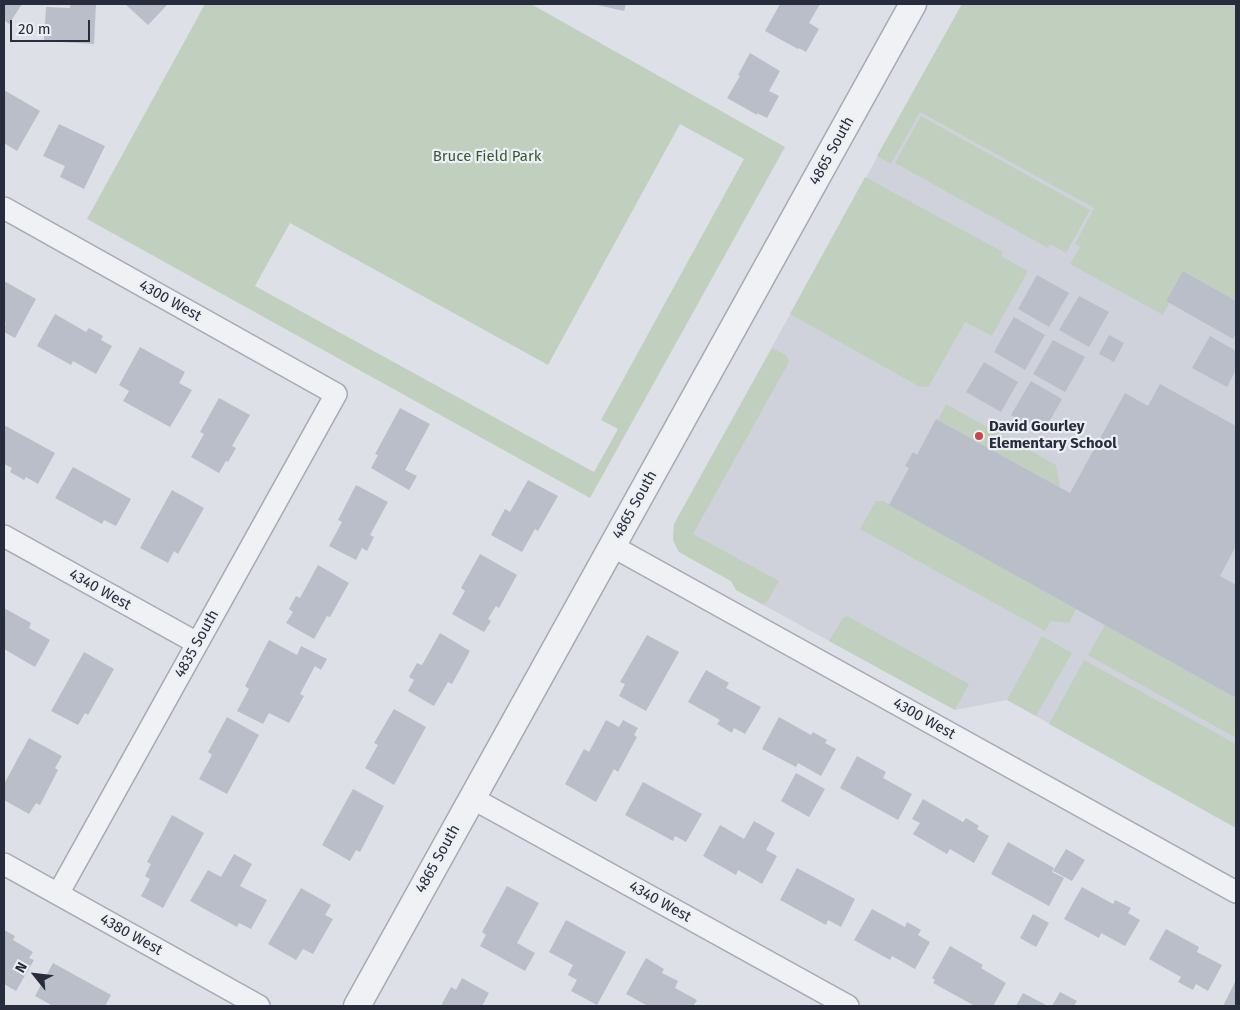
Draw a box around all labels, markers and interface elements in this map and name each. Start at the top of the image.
scale bar [12,10,92,42]
text: 20 m [18,20,51,38]
street label: 4865 South [806,114,858,188]
park label: Bruce Field Park [433,148,541,166]
street label: 4300 West [136,276,204,326]
place label: David Gourley Elementary School [989,418,1117,453]
marker: David Gourley Elementary School [973,430,985,442]
street label: 4865 South [609,468,661,542]
street label: 4340 West [66,566,134,614]
street label: 4835 South [171,607,223,681]
street label: 4300 West [890,694,958,744]
street label: 4865 South [412,822,464,896]
street label: 4340 West [626,878,694,926]
street label: 4380 West [97,910,165,960]
north arrow [10,950,60,1000]
text: N [12,959,31,976]

